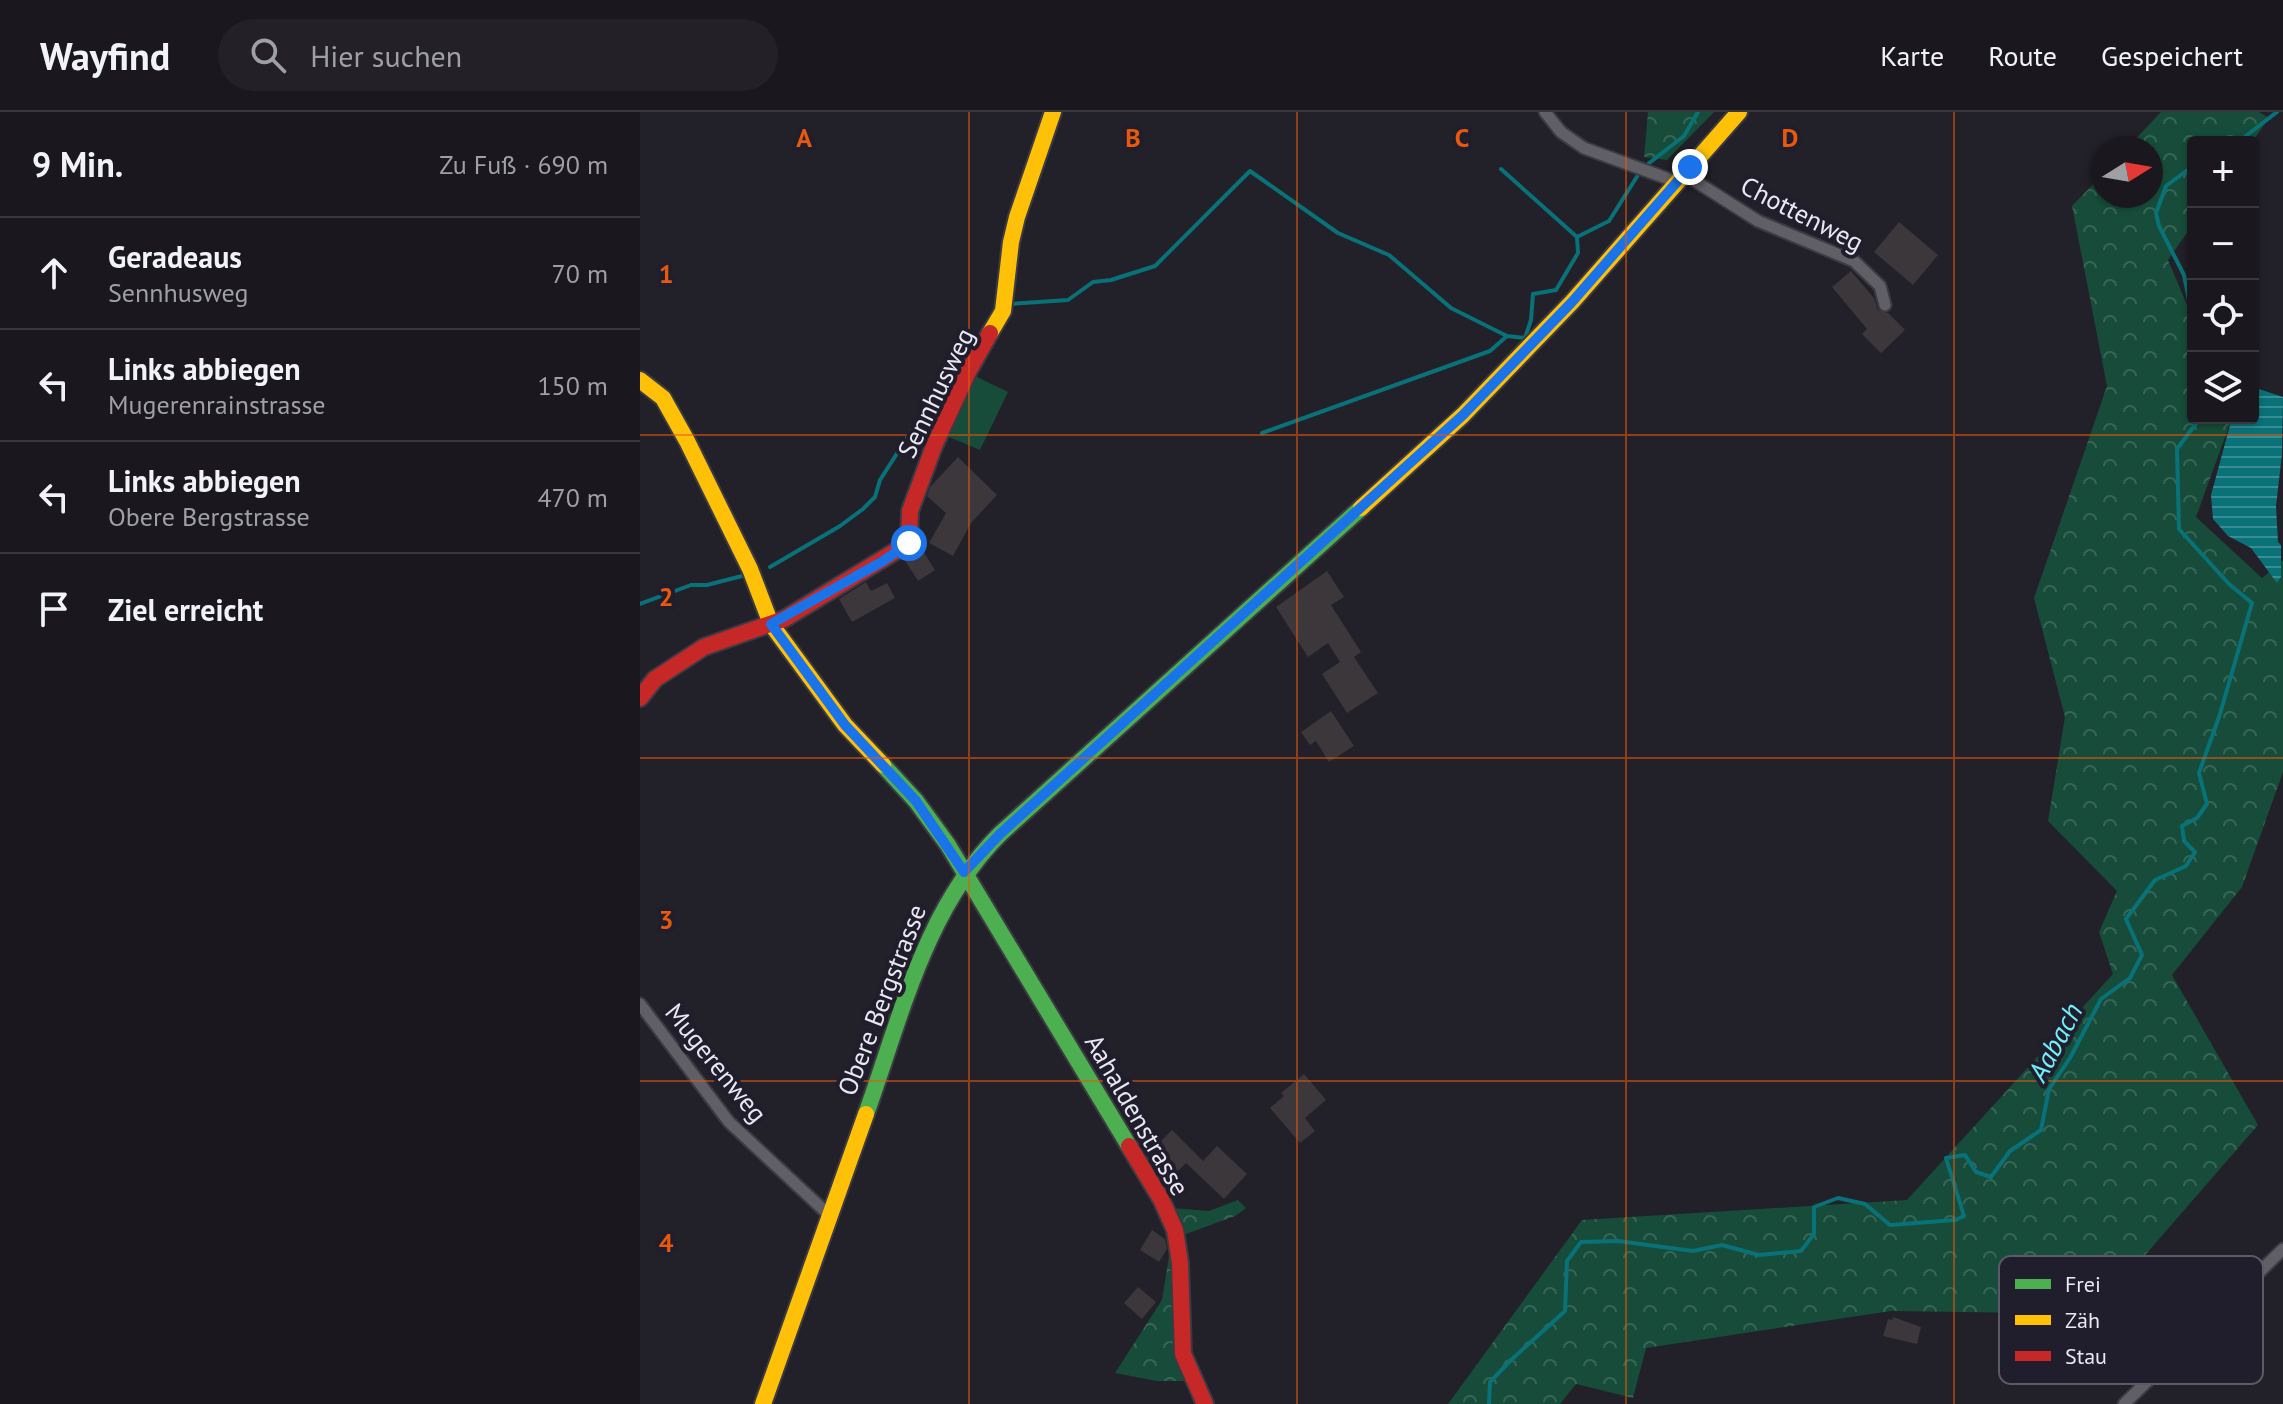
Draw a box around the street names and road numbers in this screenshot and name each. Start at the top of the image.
street label: Chottenweg [1735,169,1869,259]
street label: Sennhusweg [890,322,981,463]
street label: Obere Bergstrasse [830,900,933,1100]
street label: Mugerenweg [658,996,774,1129]
street label: Aahaldenstrasse [1078,1028,1197,1201]

